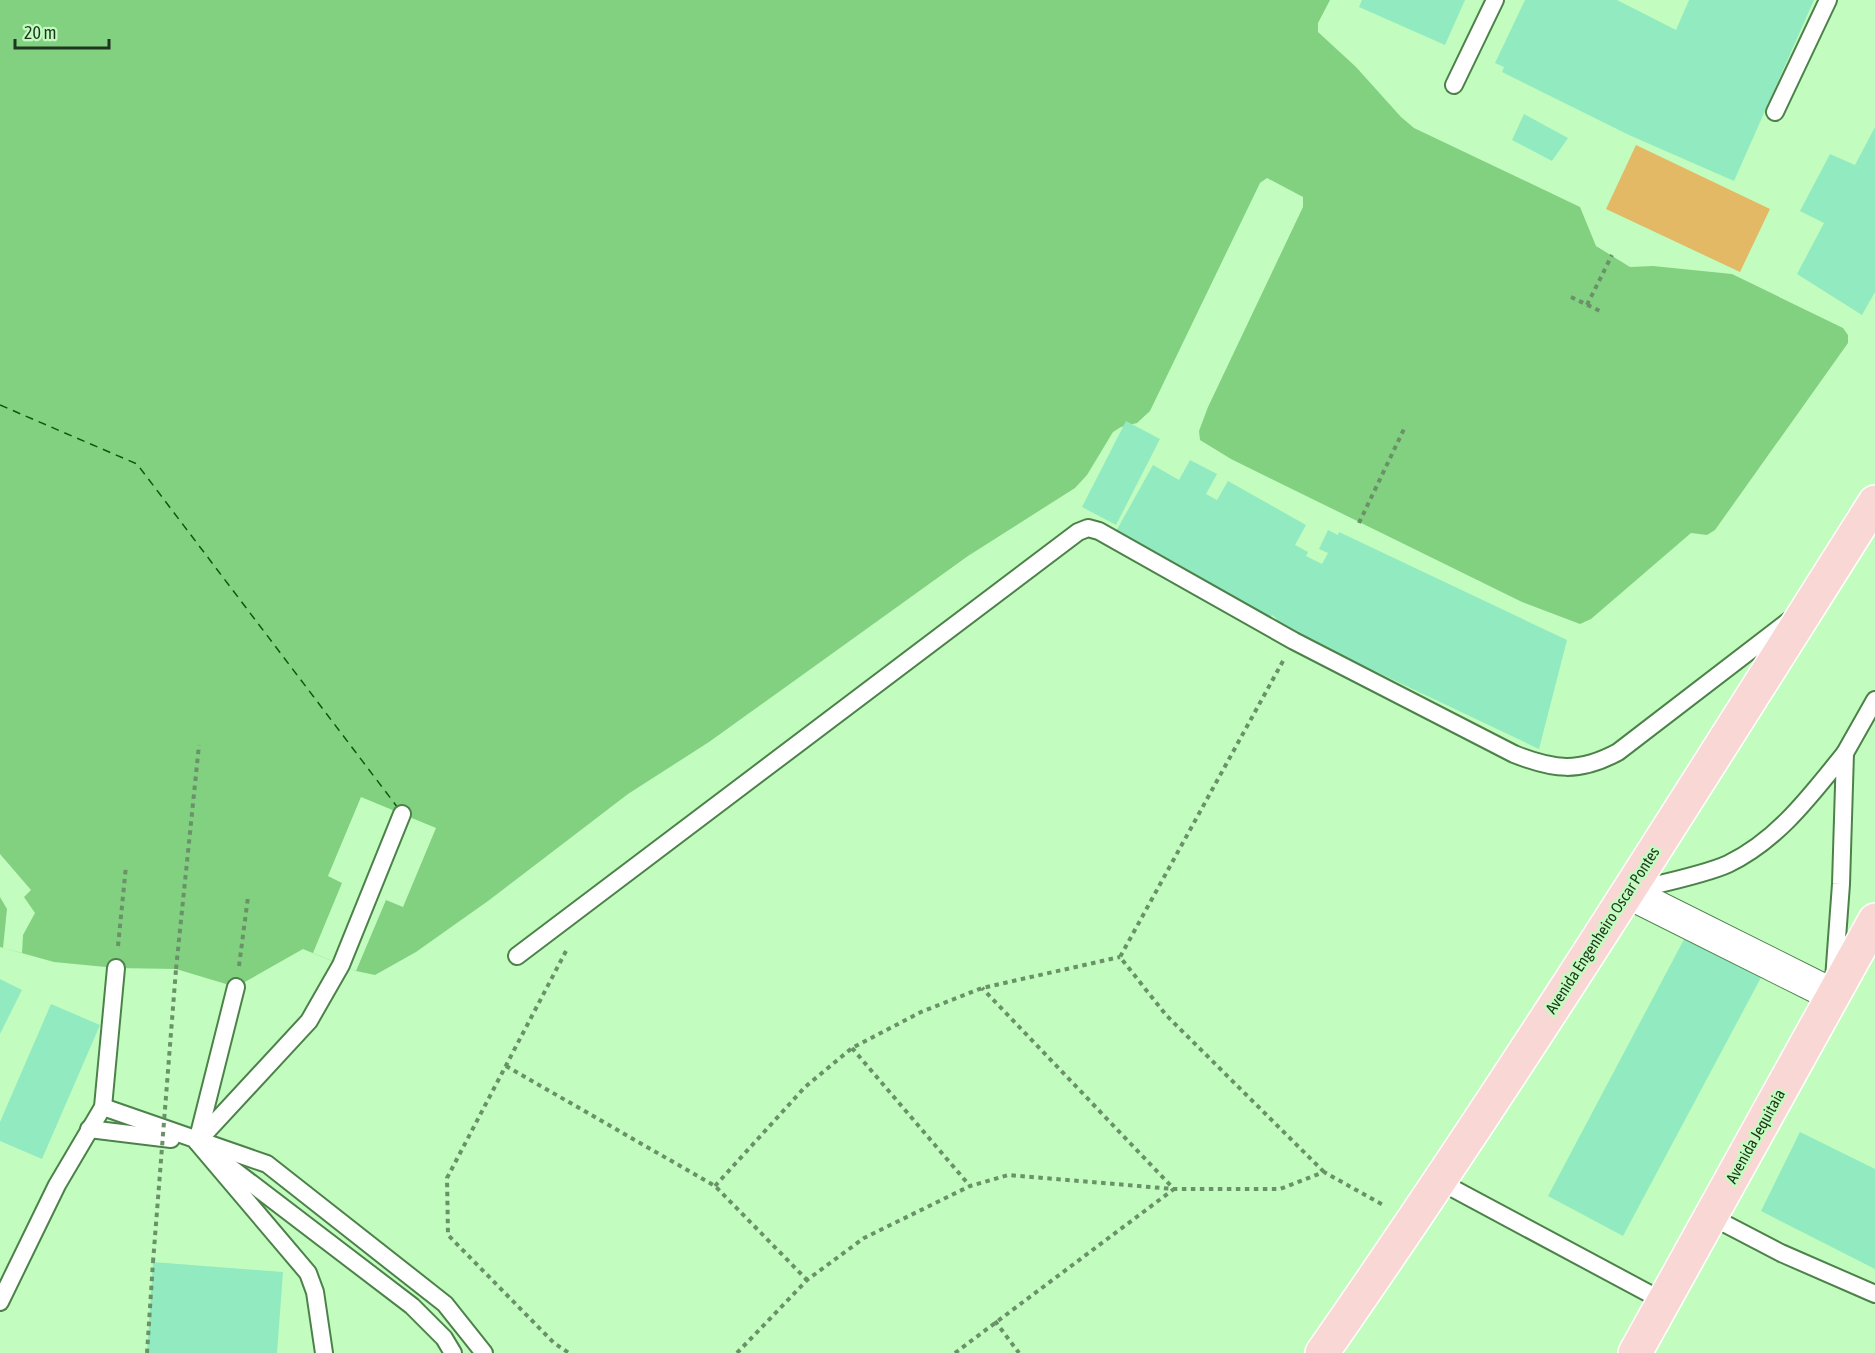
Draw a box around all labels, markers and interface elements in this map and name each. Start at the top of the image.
scale bar [15,12,110,50]
text: 20 m [24,22,56,43]
street label: Avenida Engenheiro Oscar Pontes [1541,843,1664,1017]
street label: Avenida Jequitaia [1722,1086,1789,1187]

